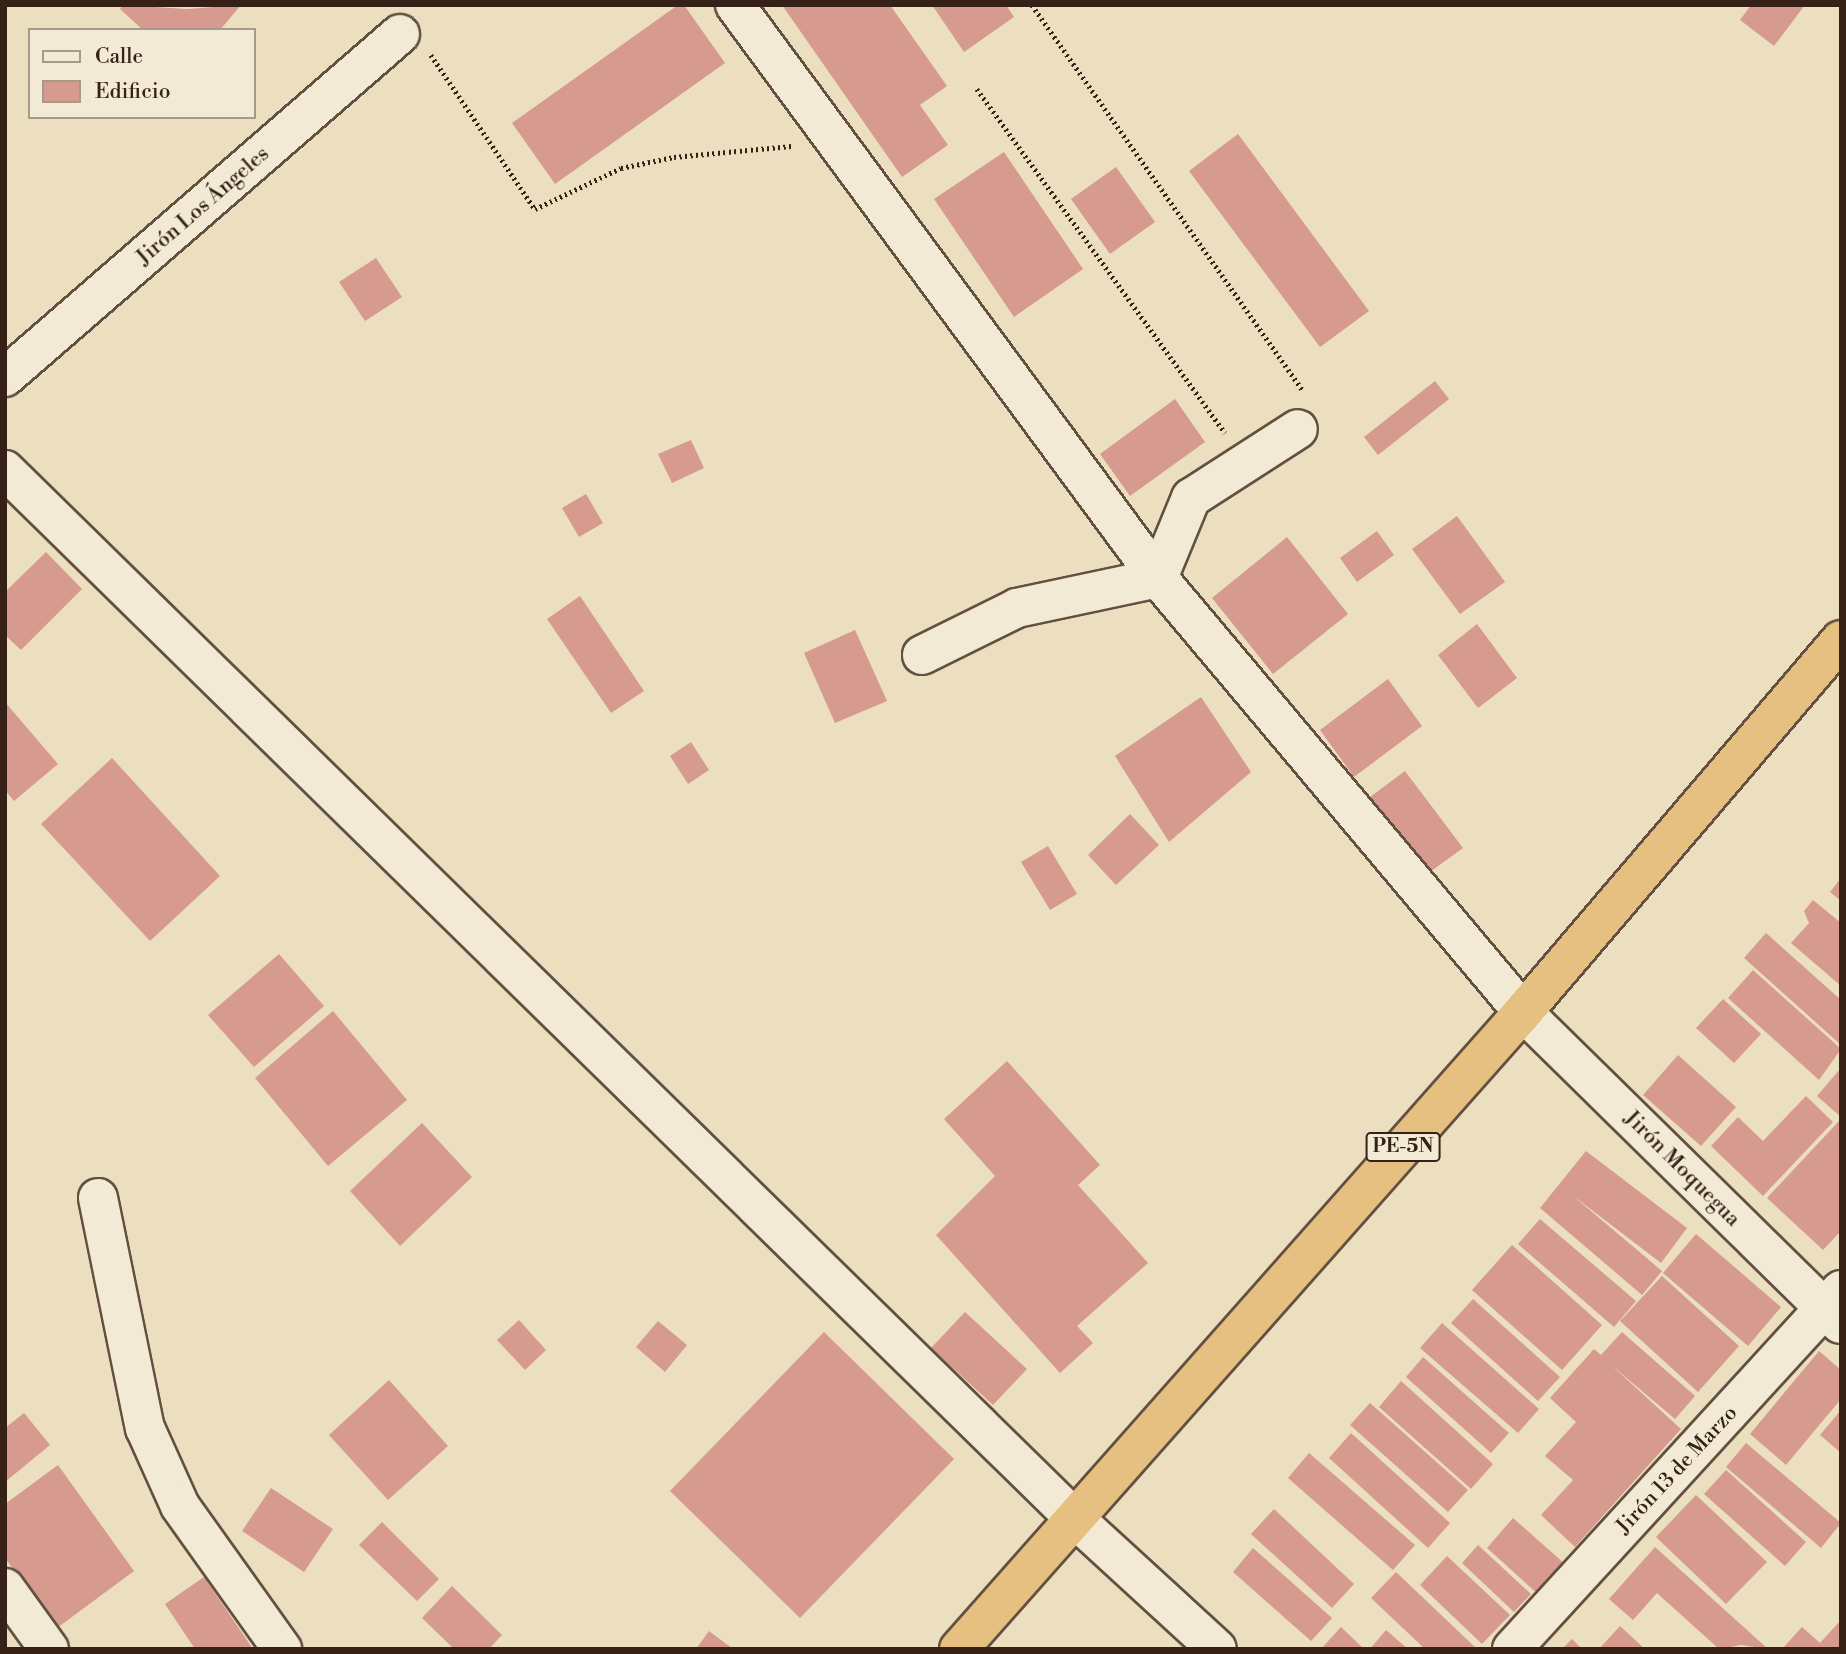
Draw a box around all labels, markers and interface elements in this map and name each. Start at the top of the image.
legend [28,28,256,119]
text: Calle [95,44,143,70]
text: Edificio [95,79,171,105]
street label: Jirón Los Ángeles [132,142,274,270]
street label: Jirón Moquegua [1619,1106,1745,1232]
road number: PE-5N [1364,1132,1442,1162]
street label: Jirón 13 de Marzo [1611,1401,1743,1539]

